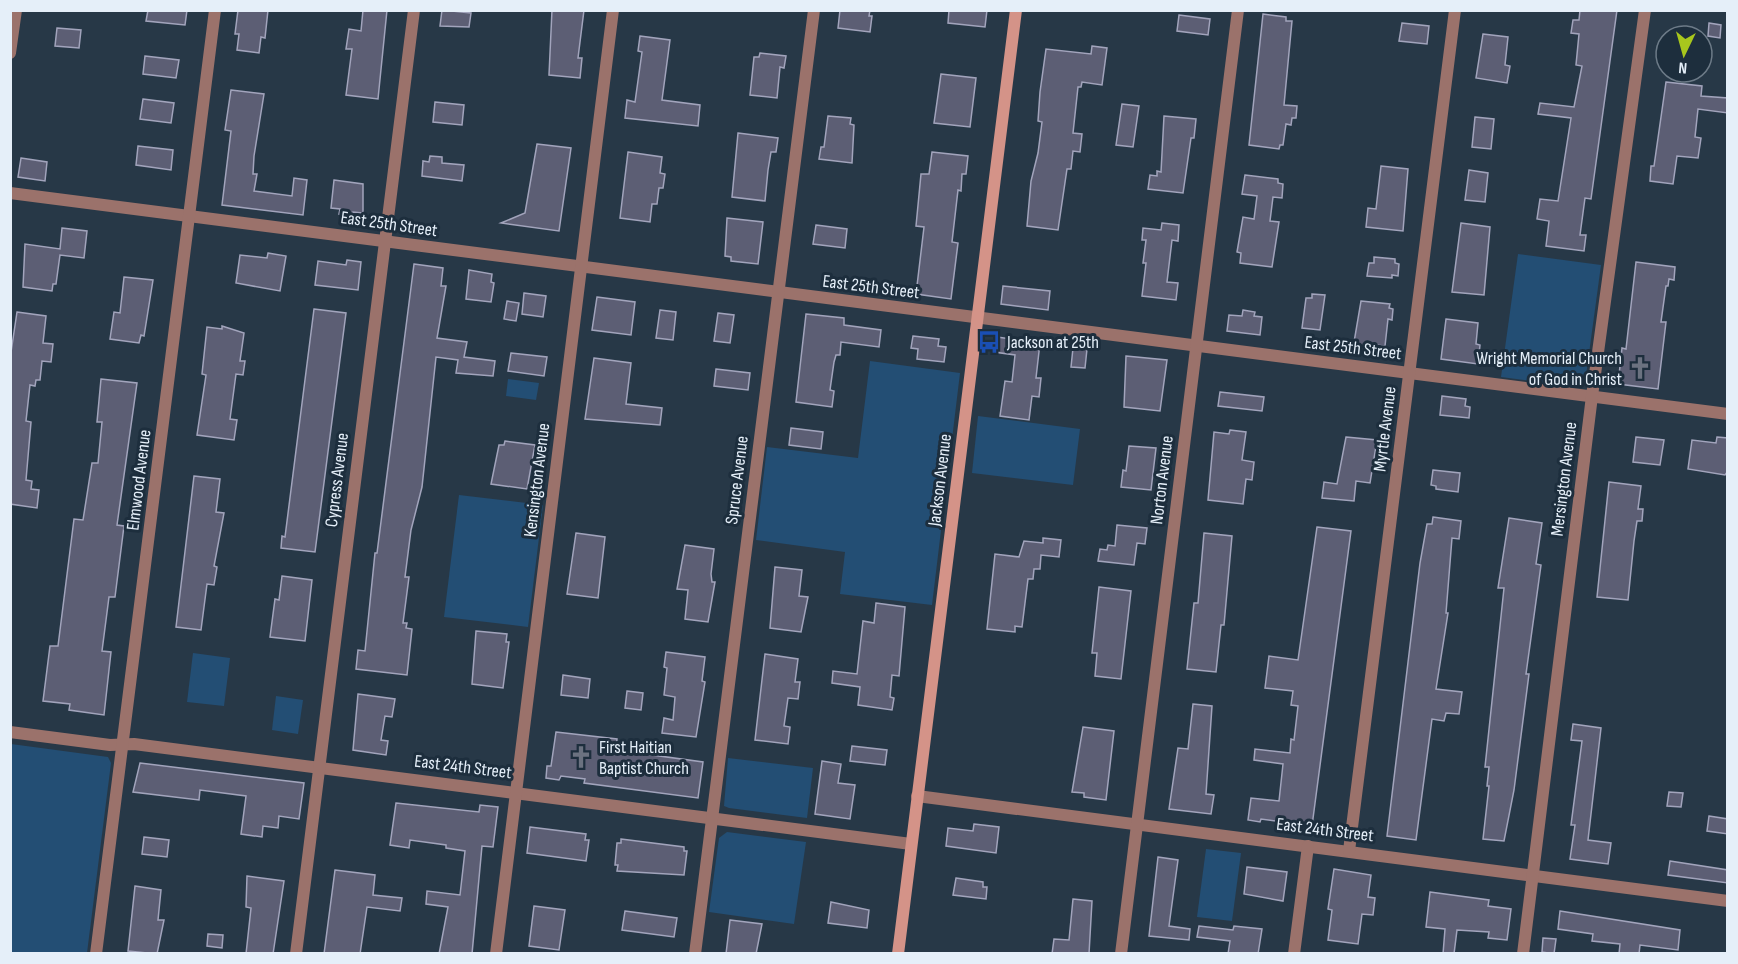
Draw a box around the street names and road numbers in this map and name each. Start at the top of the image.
street label: East 25th Street [339,207,439,241]
street label: East 25th Street [821,271,921,303]
street label: East 25th Street [1303,332,1403,364]
street label: Myrtle Avenue [1369,385,1401,473]
street label: Mersington Avenue [1547,421,1581,537]
street label: Kensington Avenue [520,422,554,538]
street label: Elmwood Avenue [122,428,156,532]
street label: Cypress Avenue [321,432,353,528]
street label: Jackson Avenue [924,433,956,528]
street label: Norton Avenue [1146,434,1178,526]
street label: Spruce Avenue [721,435,753,525]
street label: East 24th Street [413,751,513,783]
street label: East 24th Street [1275,814,1375,846]

